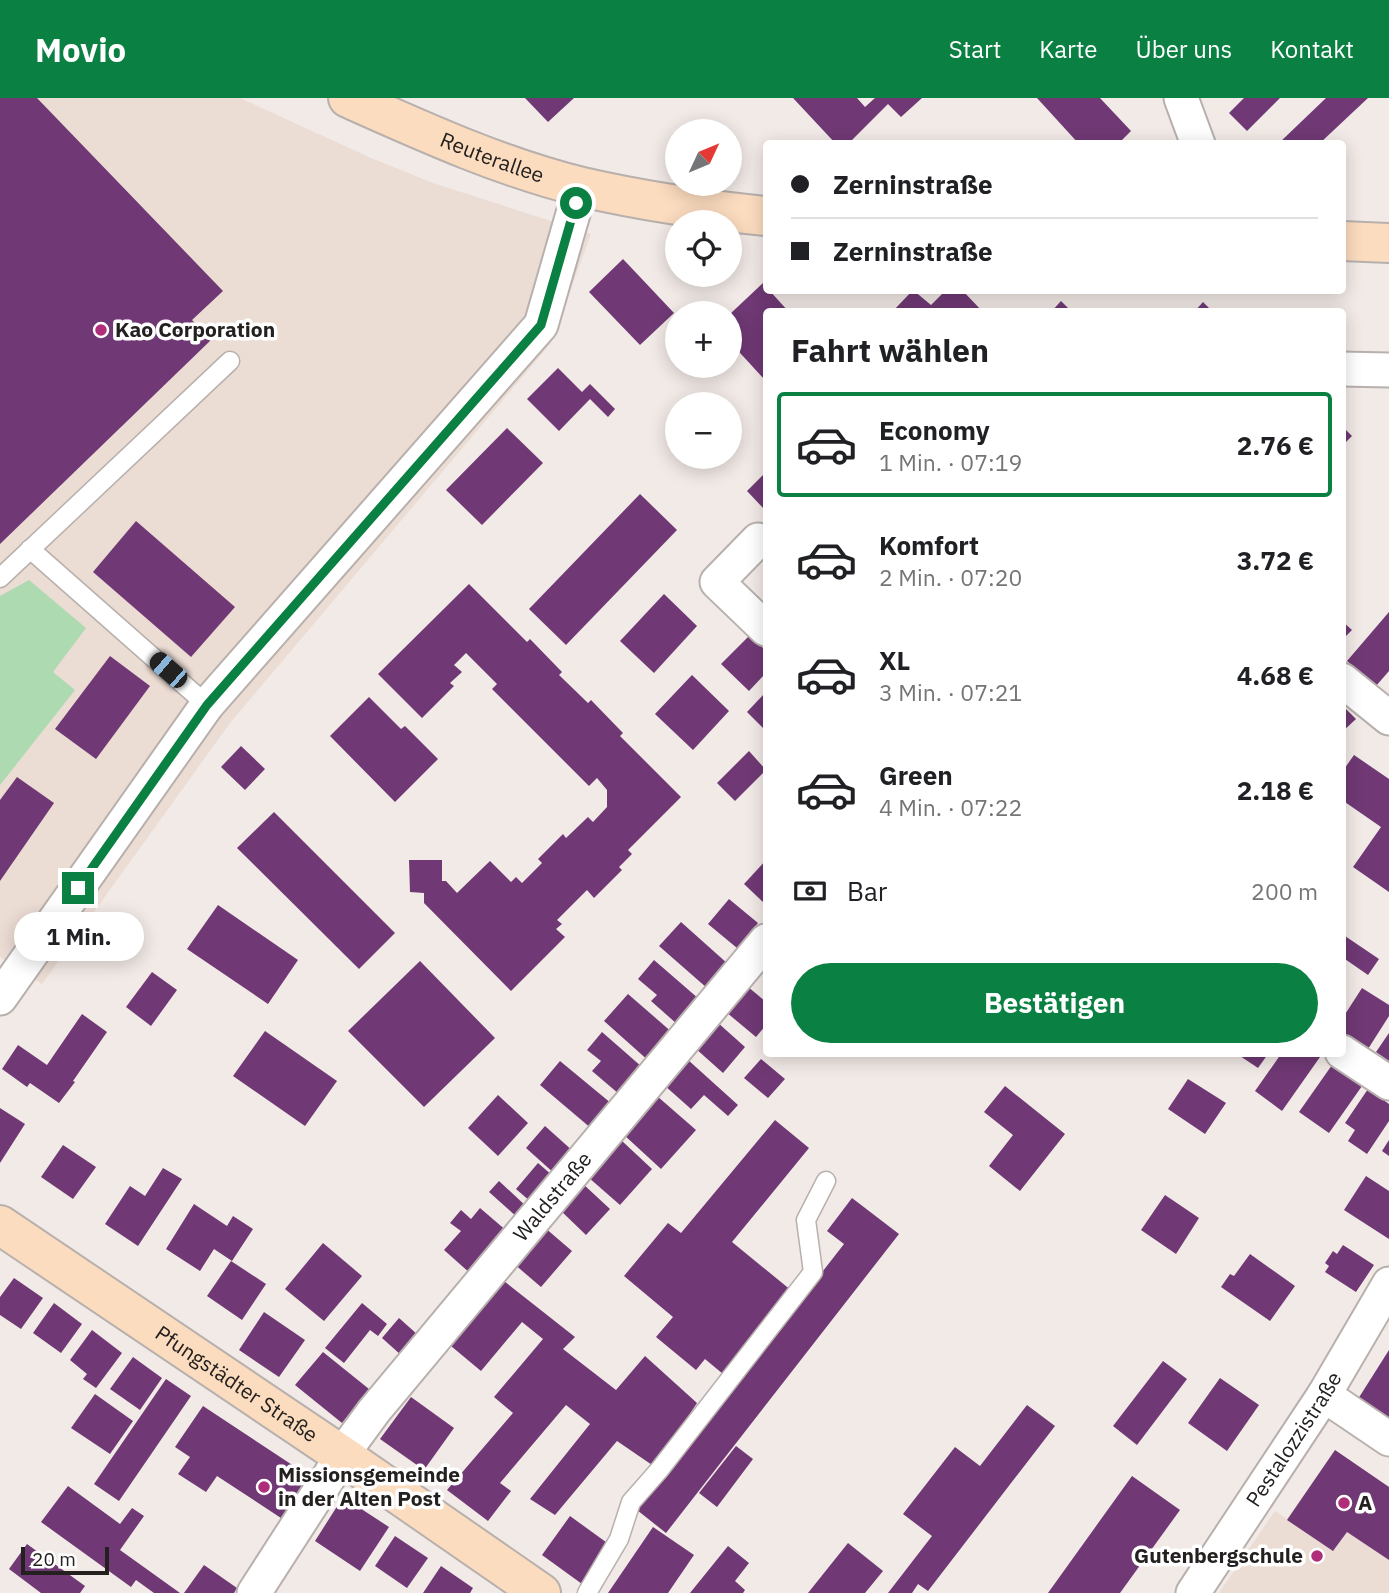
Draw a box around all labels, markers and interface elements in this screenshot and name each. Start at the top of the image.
text: Movio [35,28,126,71]
text: Start [949,33,1001,65]
text: Karte [1039,33,1097,65]
text: Über uns [1135,33,1232,65]
text: Kontakt [1270,33,1354,65]
north arrow [665,119,742,196]
map controls [665,119,742,469]
street label: Reuterallee [436,125,548,189]
text: Zerninstraße [833,167,993,201]
route start [560,187,592,219]
button: locate [665,210,742,287]
text: Zerninstraße [833,234,993,268]
button: + [665,301,742,378]
place label: Kao Corporation [115,315,275,343]
marker: Kao Corporation [93,322,109,338]
text: Fahrt wählen [791,329,989,371]
button: − [665,392,742,469]
icon: car [795,413,858,476]
text: Economy [879,413,990,447]
text: 2.76 € [1237,428,1314,462]
text: 1 Min. · 07:19 [879,447,1022,477]
icon: car [795,528,858,591]
text: Komfort [879,528,979,562]
text: 3.72 € [1237,543,1314,577]
text: 2 Min. · 07:20 [879,562,1022,592]
icon: car [795,643,858,706]
text: XL [879,643,910,677]
car [146,648,191,692]
text: 4.68 € [1237,658,1314,692]
text: 3 Min. · 07:21 [879,677,1022,707]
icon: car [795,758,858,821]
text: Green [879,758,953,792]
text: 2.18 € [1237,773,1314,807]
text: 4 Min. · 07:22 [879,792,1022,822]
route end [62,872,94,904]
icon: cash [791,872,829,910]
text: Bar [847,874,887,908]
text: 200 m [1251,876,1318,906]
callout: 1 Min. [13,912,143,962]
text: 1 Min. [46,921,112,951]
button: Bestätigen [791,963,1318,1043]
street label: Waldstraße [506,1145,598,1247]
street label: Pfungstädter Straße [150,1319,324,1448]
street label: Pestalozzistraße [1239,1366,1348,1512]
place label: Missionsgemeinde in der Alten Post [278,1460,460,1512]
marker: Missionsgemeinde in der Alten Post [256,1479,272,1495]
place label: A [1358,1488,1372,1516]
marker: A [1336,1495,1352,1511]
place label: Gutenbergschule [1134,1541,1303,1569]
scale bar [21,1544,108,1576]
text: 20 m [32,1547,76,1571]
marker: Gutenbergschule [1309,1548,1325,1564]

